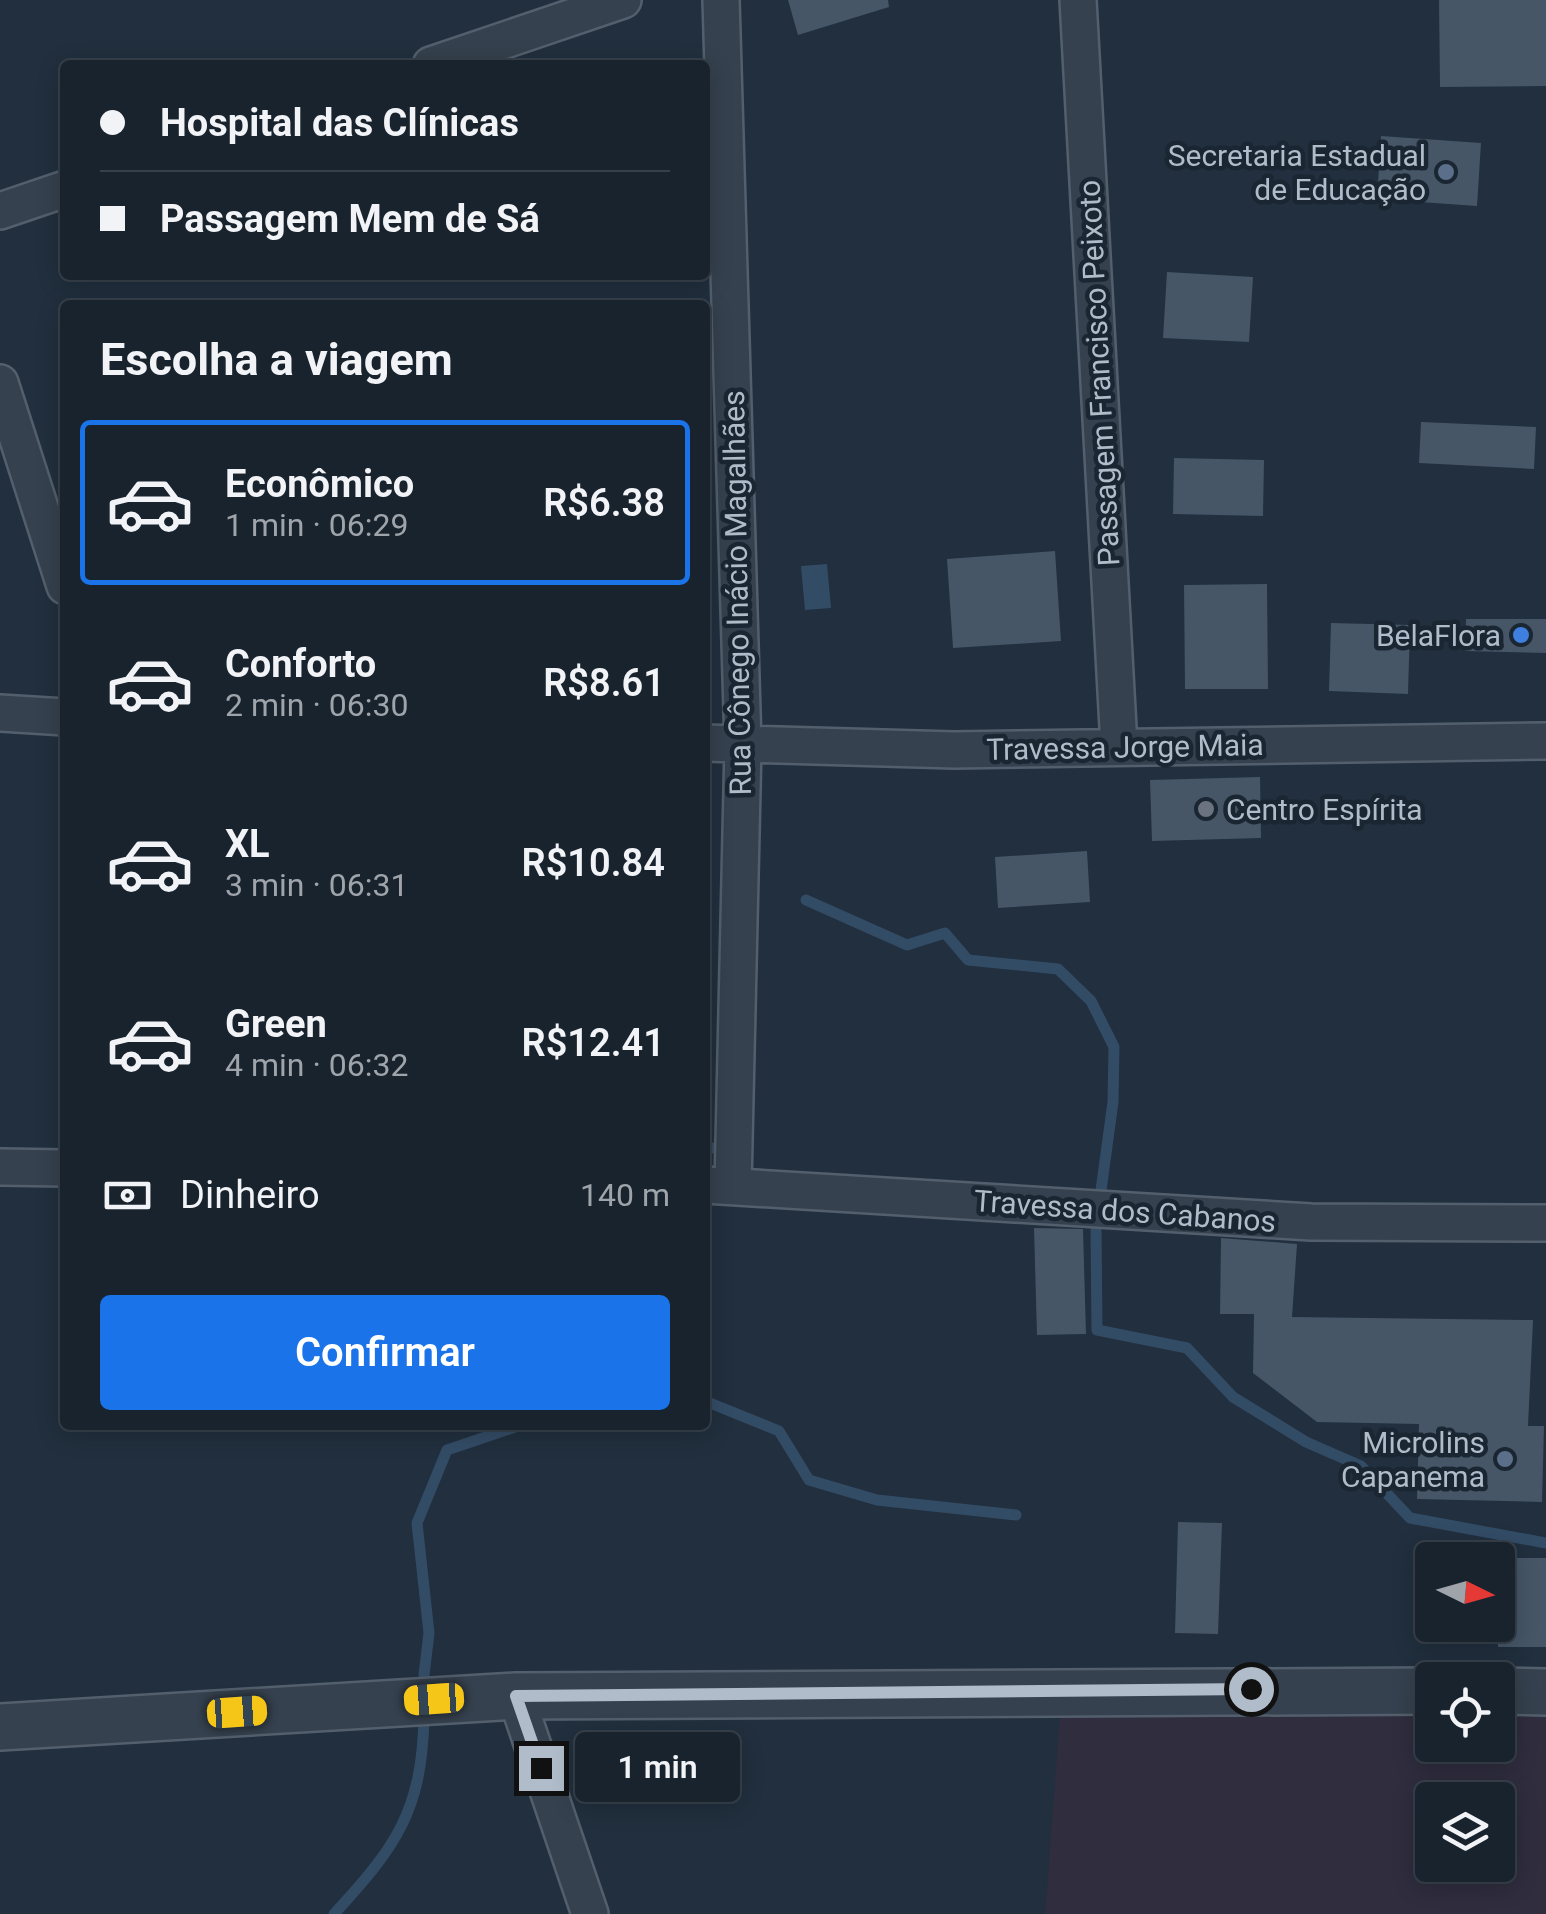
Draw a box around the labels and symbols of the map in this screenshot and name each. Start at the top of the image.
place label: Secretaria Estadual de Educação [1168,138,1426,207]
marker: Secretaria Estadual de Educação [1435,161,1457,183]
street label: Passagem Francisco Peixoto [1071,179,1127,567]
street label: Rua Cônego Inácio Magalhães [716,390,758,796]
place label: BelaFlora [1376,618,1501,653]
marker: BelaFlora [1510,624,1532,646]
street label: Travessa Jorge Maia [986,727,1264,767]
place label: Centro Espírita [1226,792,1423,827]
marker: Centro Espírita [1195,798,1217,820]
street label: Travessa dos Cabanos [973,1183,1277,1239]
place label: Microlins Capanema [1341,1425,1485,1494]
marker: Microlins Capanema [1494,1448,1516,1470]
north arrow [1415,1542,1515,1642]
route start [1229,1667,1274,1712]
car [403,1682,465,1716]
car [206,1695,268,1729]
callout: 1 min [576,1733,741,1803]
route end [519,1746,564,1791]

